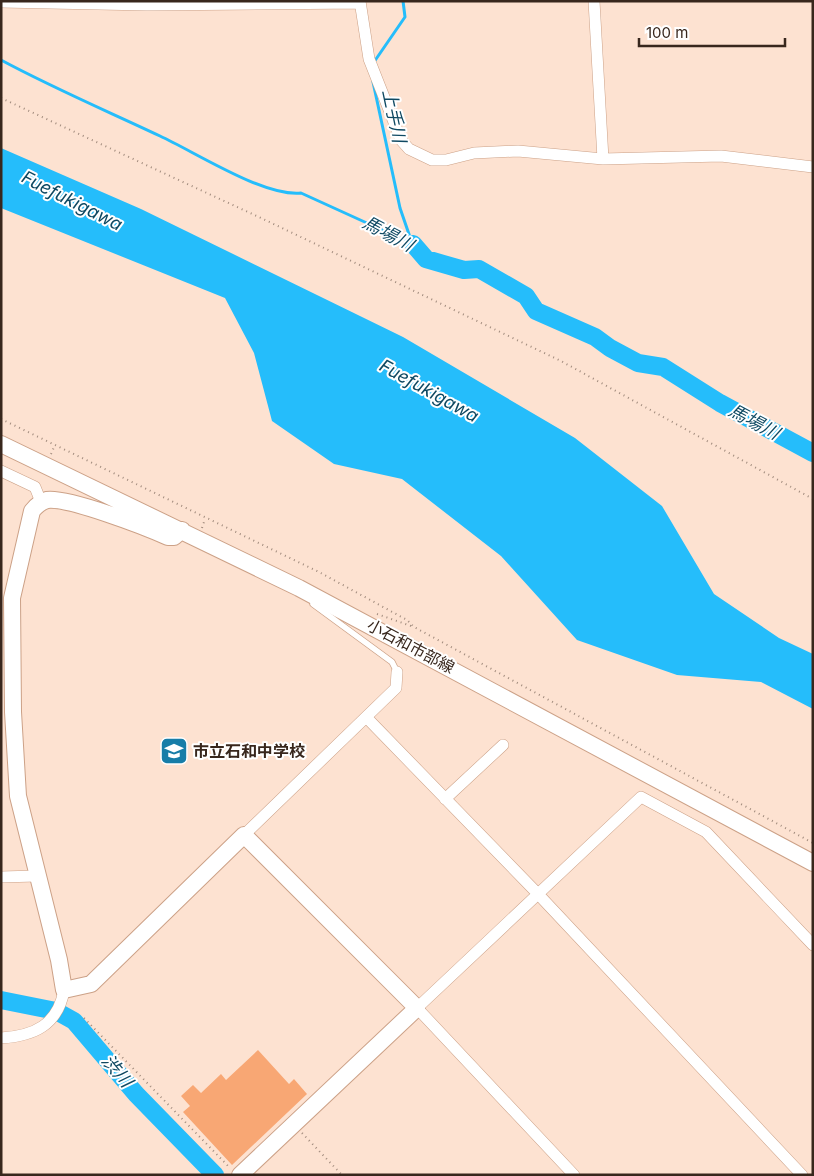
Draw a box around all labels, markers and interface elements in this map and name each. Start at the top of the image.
scale bar [639,15,785,47]
text: 100 m [646,23,688,42]
water label: 上手川 [379,87,411,146]
water label: Fuefukigawa [18,166,126,235]
water label: 馬場川 [359,212,419,256]
water label: Fuefukigawa [376,355,483,426]
water label: 馬場川 [725,400,785,444]
street label: 小石和市部線 [364,615,458,677]
school or university icon: 市立石和中学校 [159,736,189,766]
place label: 市立石和中学校 [193,741,305,761]
water label: 渋川 [98,1050,138,1093]

